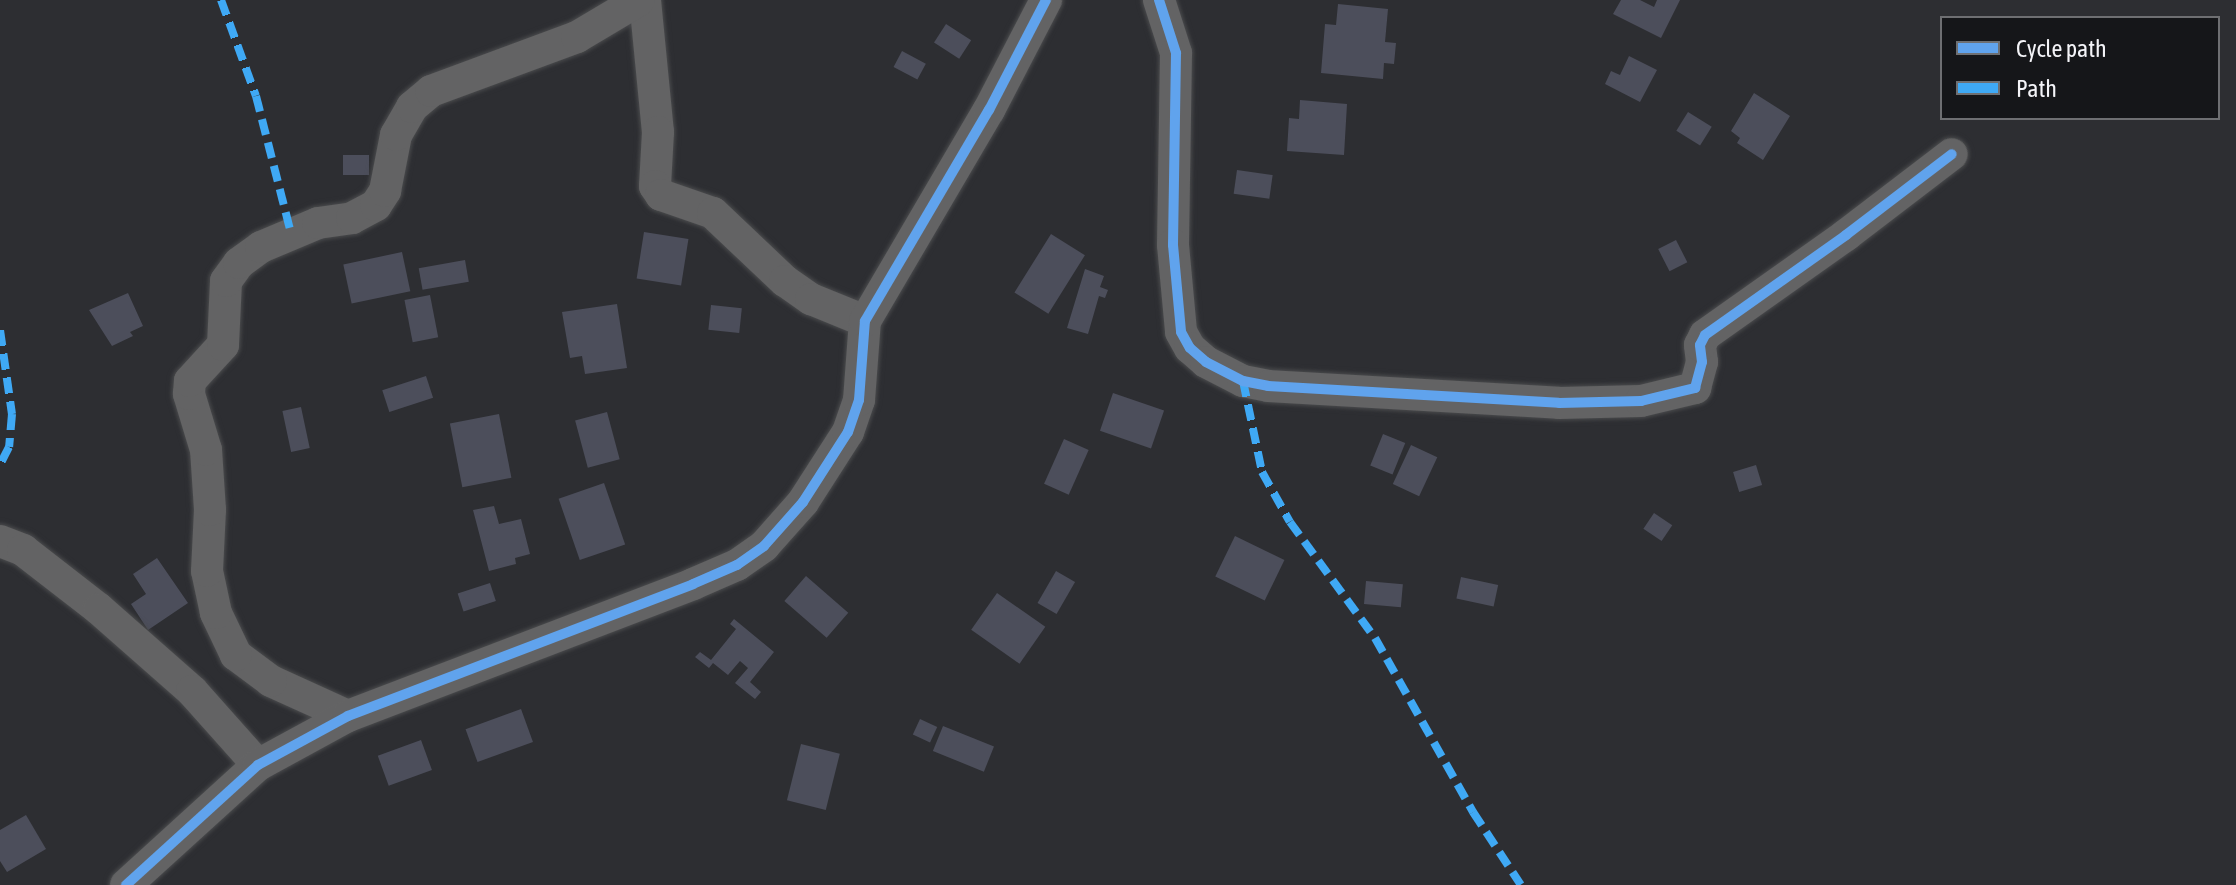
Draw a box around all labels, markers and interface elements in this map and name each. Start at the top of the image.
legend [1940,16,2220,120]
text: Cycle path [2016,35,2107,62]
text: Path [2016,75,2057,102]

